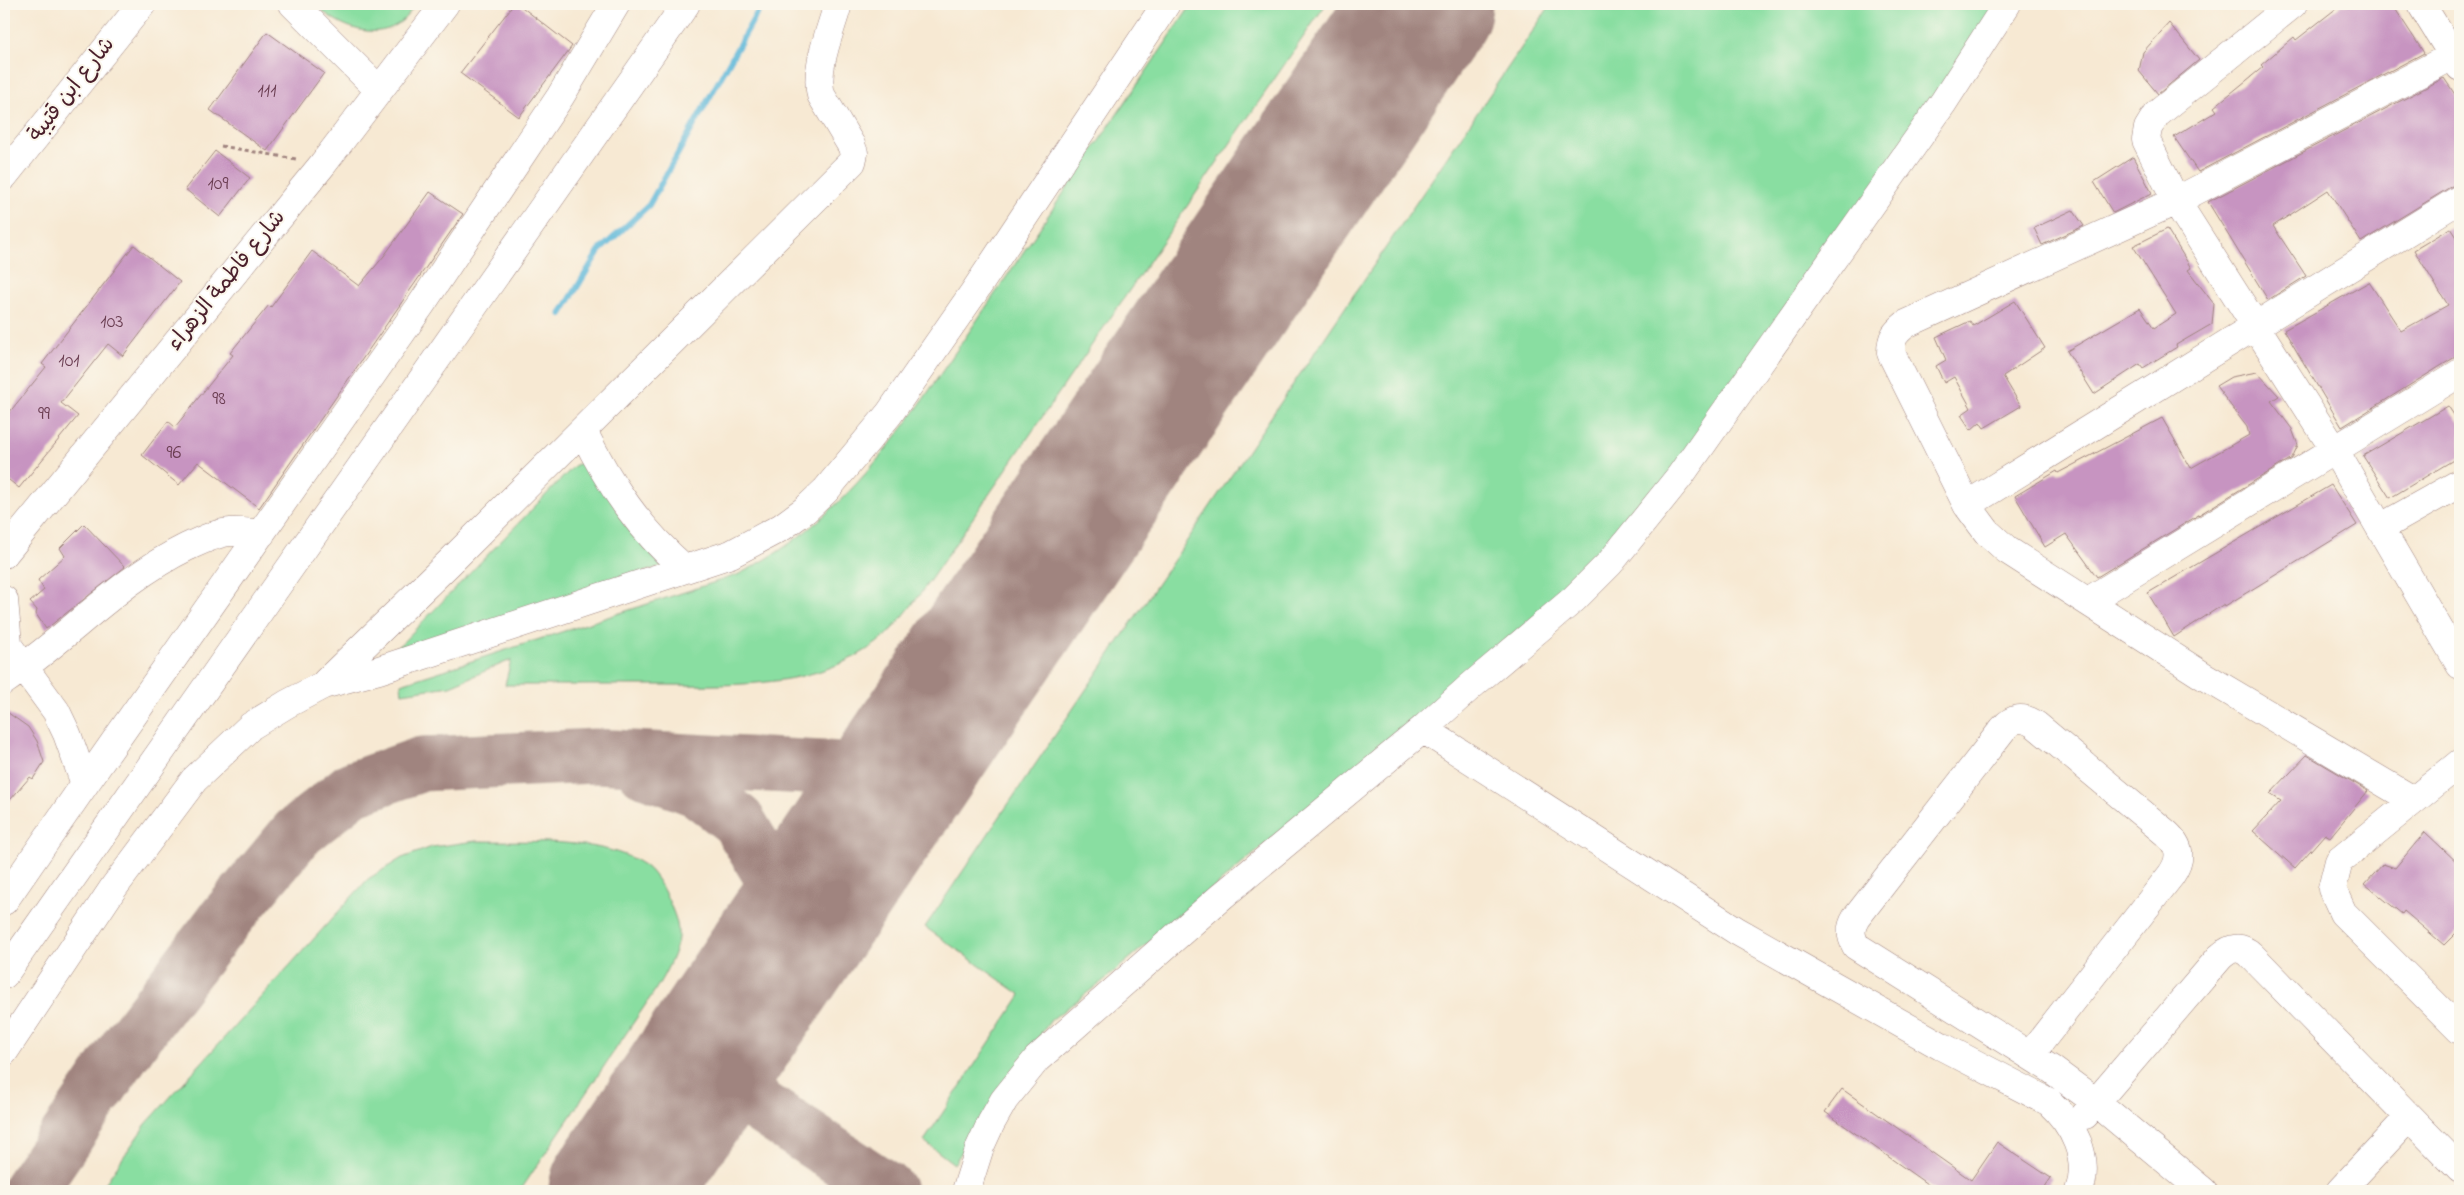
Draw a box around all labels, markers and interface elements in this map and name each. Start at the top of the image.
street label: شارع ابن قتيبة [21,31,123,149]
house number: 111 [257,77,277,106]
house number: 109 [207,170,229,199]
street label: شارع فاطمة الزهراء [160,204,294,358]
house number: 103 [100,308,124,337]
house number: 101 [58,347,80,376]
house number: 98 [212,385,226,414]
house number: 99 [38,400,50,429]
house number: 96 [167,439,182,468]

